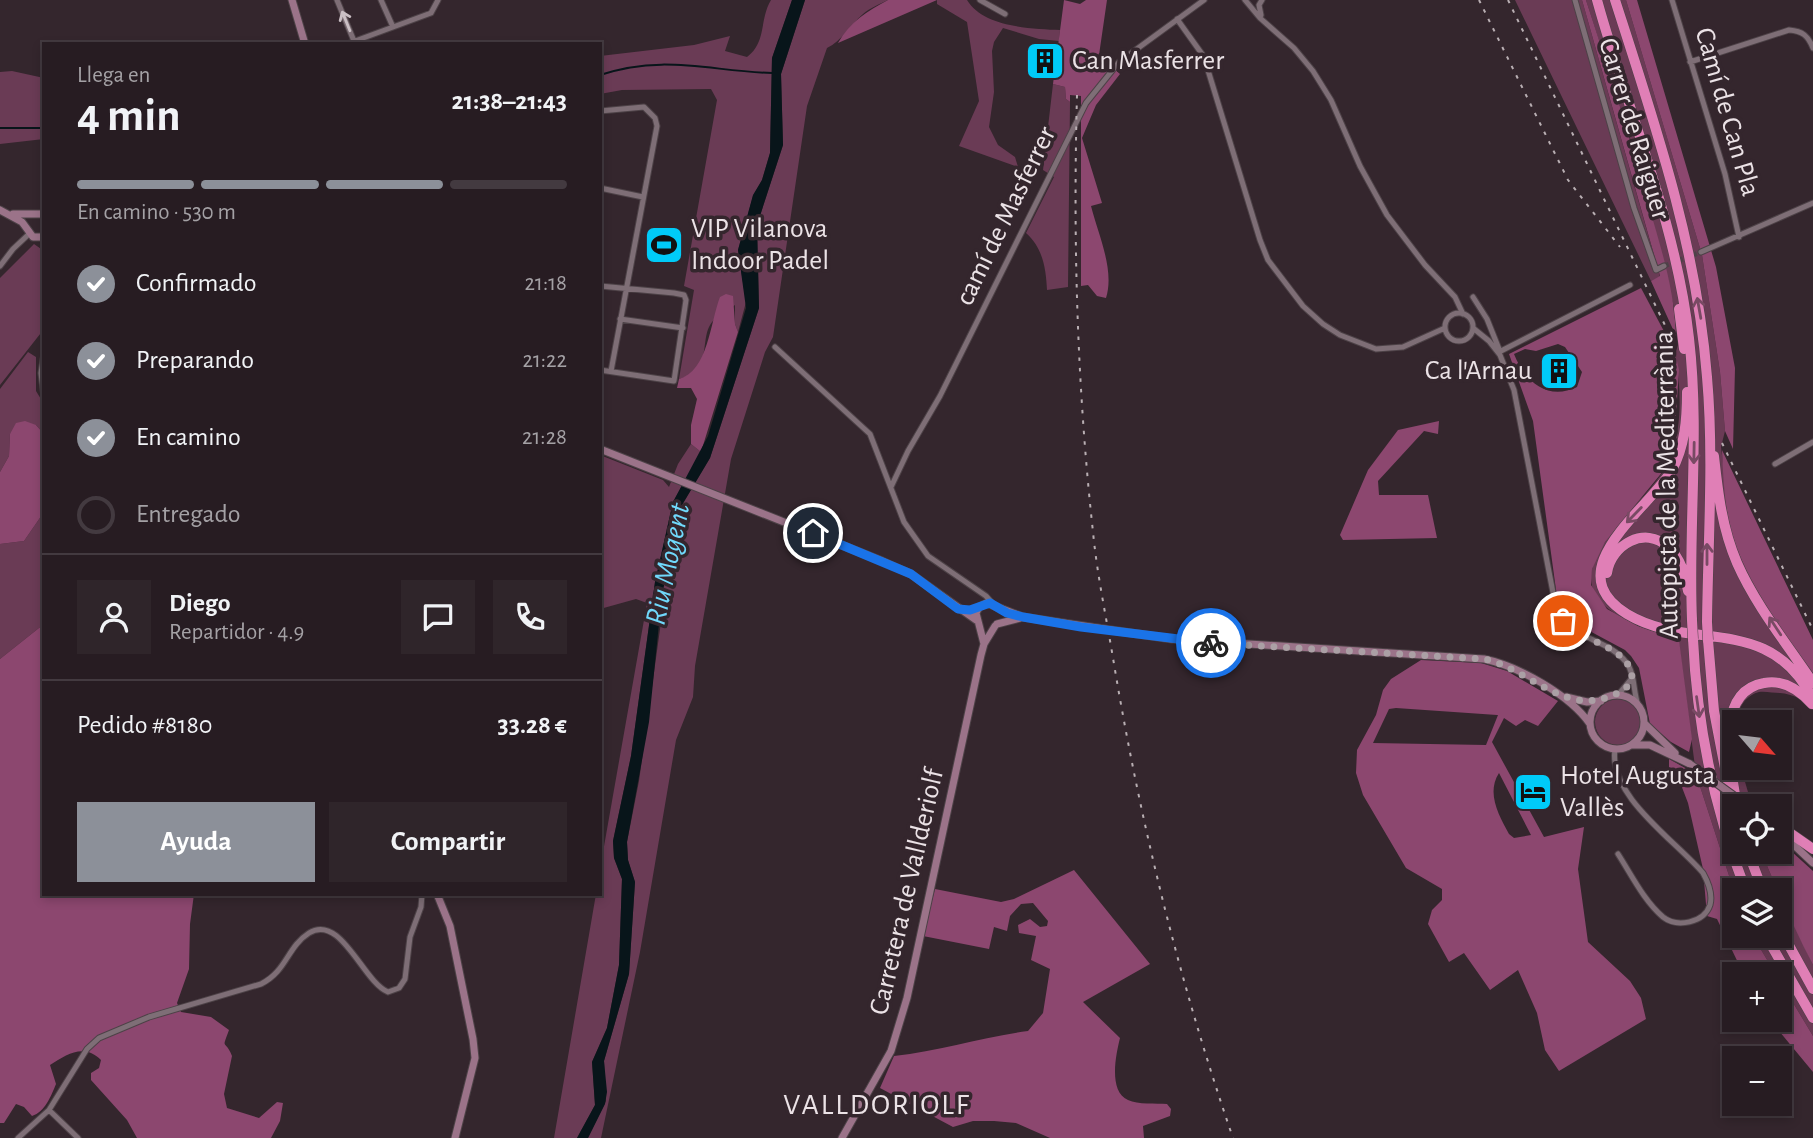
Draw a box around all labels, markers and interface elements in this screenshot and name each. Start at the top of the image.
one-way arrow [339,10,352,32]
street label: Camí de Can Pla [1690,25,1764,199]
street label: Carrer de Raiguer [1593,35,1675,223]
building icon: Can Masferrer [1024,40,1066,82]
place label: Can Masferrer [1072,47,1224,75]
text: Llega en [77,64,150,87]
text: 21:38–21:43 [452,88,567,114]
text: 4 min [77,93,181,139]
street label: camí de Masferrer [951,122,1061,310]
text: En camino · 530 m [77,201,236,224]
place label: VIP Vilanova Indoor Padel [691,215,829,275]
sports icon: VIP Vilanova Indoor Padel [643,224,685,266]
icon: check [77,265,115,303]
text: Confirmado [136,270,257,296]
text: 21:18 [525,272,567,295]
one-way arrow [1691,297,1705,320]
street label: Autopista de la Mediterrània [1650,331,1684,639]
icon: check [77,342,115,380]
text: Preparando [136,347,254,373]
text: 21:22 [522,349,567,372]
building icon: Ca l'Arnau [1538,350,1580,392]
place label: Ca l'Arnau [1425,357,1532,385]
icon: check [77,419,115,457]
text: En camino [136,424,241,450]
text: 21:28 [522,426,567,449]
one-way arrow [1687,441,1701,464]
water label: Riu Mogent [640,500,696,628]
text: Entregado [136,501,241,527]
pin [783,503,843,563]
one-way arrow [1625,506,1642,523]
icon: home [794,514,832,552]
one-way arrow [1700,543,1714,566]
button: person [77,580,151,654]
button: chat [401,580,475,654]
button: phone [493,580,567,654]
text: Diego [169,590,231,616]
pin [1533,591,1593,651]
icon: bag [1544,602,1582,640]
courier [1176,608,1246,678]
one-way arrow [1767,617,1782,636]
text: Repartidor · 4.9 [169,621,304,644]
icon: bike [1192,624,1230,662]
one-way arrow [1692,695,1705,718]
north arrow [1722,710,1792,780]
map controls [1722,710,1792,1116]
text: Pedido #8180 [77,712,212,738]
text: 33.28 € [498,712,567,738]
place label: Hotel Augusta Vallès [1560,762,1715,822]
street label: Carretera de Vallderiolf [865,765,949,1018]
hotel icon: Hotel Augusta Vallès [1512,771,1554,813]
button: locate [1722,794,1792,864]
button: Ayuda [77,802,315,882]
button: Compartir [329,802,567,882]
button: layers [1722,878,1792,948]
button: + [1722,962,1792,1032]
button: − [1722,1046,1792,1116]
district label: VALLDORIOLF [783,1090,971,1120]

